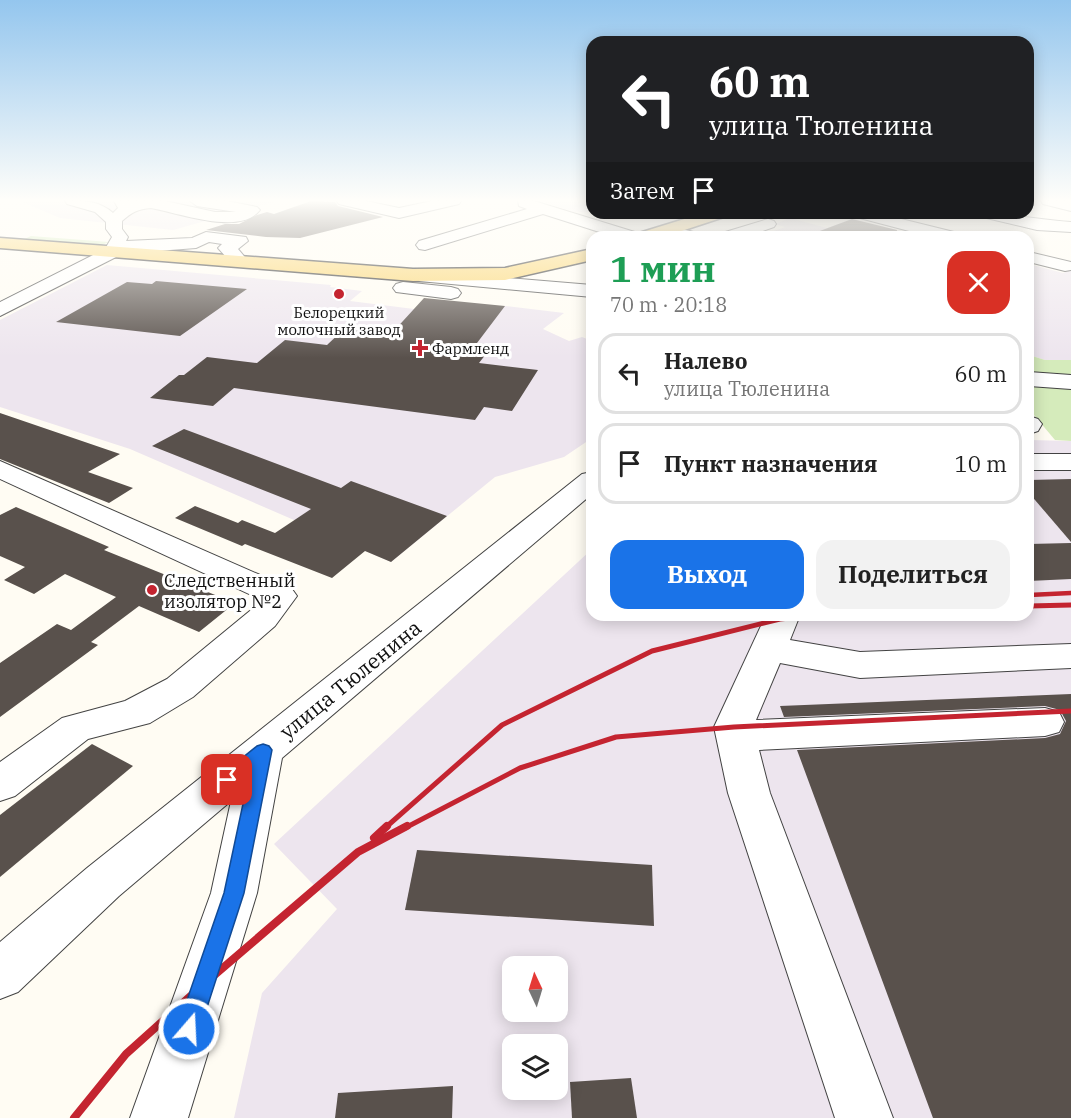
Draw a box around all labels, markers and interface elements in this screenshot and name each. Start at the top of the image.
text: 60 m [709,54,810,109]
icon: left [610,60,688,138]
text: улица Тюленина [709,107,933,142]
icon: arrive [687,174,720,207]
text: Затем [610,176,675,205]
text: 1 мин [610,245,716,292]
button: close [947,251,1010,314]
marker: Белорецкий молочный завод [332,287,346,301]
text: 70 m · 20:18 [610,291,727,318]
place label: Белорецкий молочный завод [277,303,401,339]
place label: Фармленд [432,339,509,358]
marker: Фармленд [413,341,427,355]
text: Налево [664,346,748,375]
icon: left [613,357,646,390]
text: 60 m [955,359,1007,388]
text: улица Тюленина [664,375,830,402]
icon: arrive [613,447,646,480]
text: Пункт назначения [664,449,878,478]
text: 10 m [955,449,1007,478]
button: Выход [610,540,804,609]
button: Поделиться [816,540,1010,609]
place label: Следственный изолятор №2 [164,569,295,613]
marker: Следственный изолятор №2 [145,583,159,597]
street label: улица Тюленина [273,613,427,745]
pin [201,754,252,805]
icon: arrive [210,763,243,796]
north arrow [502,956,568,1022]
map controls [502,956,568,1100]
position arrow [157,997,221,1061]
button: layers [502,1034,568,1100]

